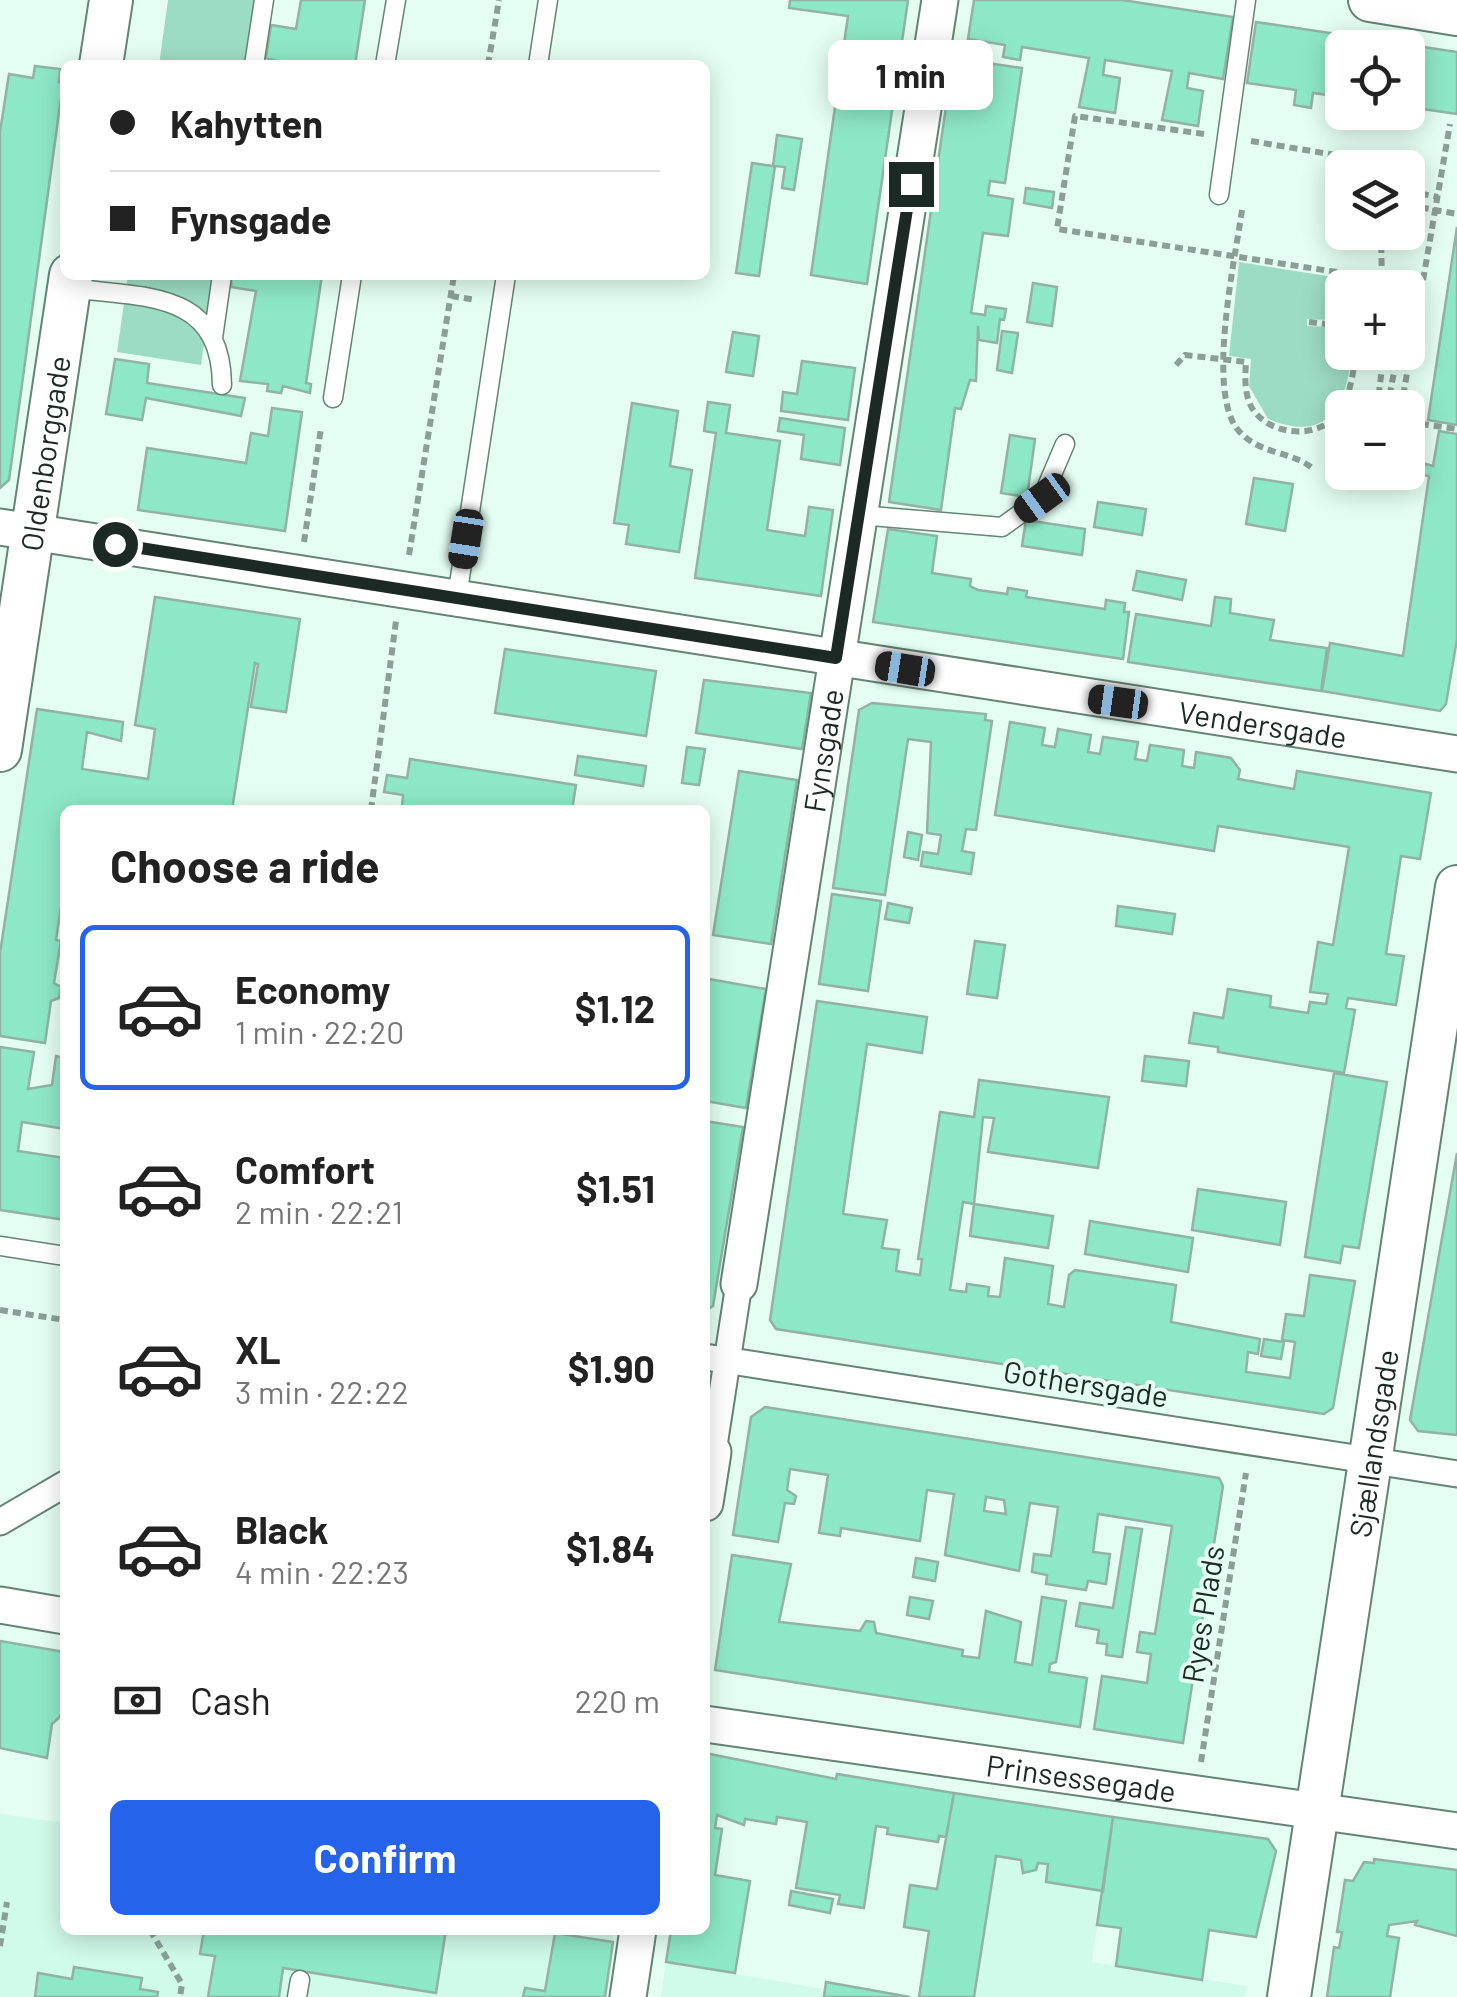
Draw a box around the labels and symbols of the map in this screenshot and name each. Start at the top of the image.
callout: 1 min [828,39,994,109]
route end [889,162,934,207]
street label: Oldenborggade [12,353,77,553]
car [1009,468,1075,528]
car [446,507,486,571]
route start [93,522,138,567]
car [873,649,937,689]
car [1086,683,1150,721]
street label: Fynsgade [795,686,850,815]
street label: Vendersgade [1176,693,1349,755]
street label: Sjællandsgade [1341,1347,1405,1540]
street label: Gothersgade [1001,1352,1171,1414]
street label: Ryes Plads [1173,1543,1231,1685]
street label: Prinsessegade [984,1746,1178,1809]

